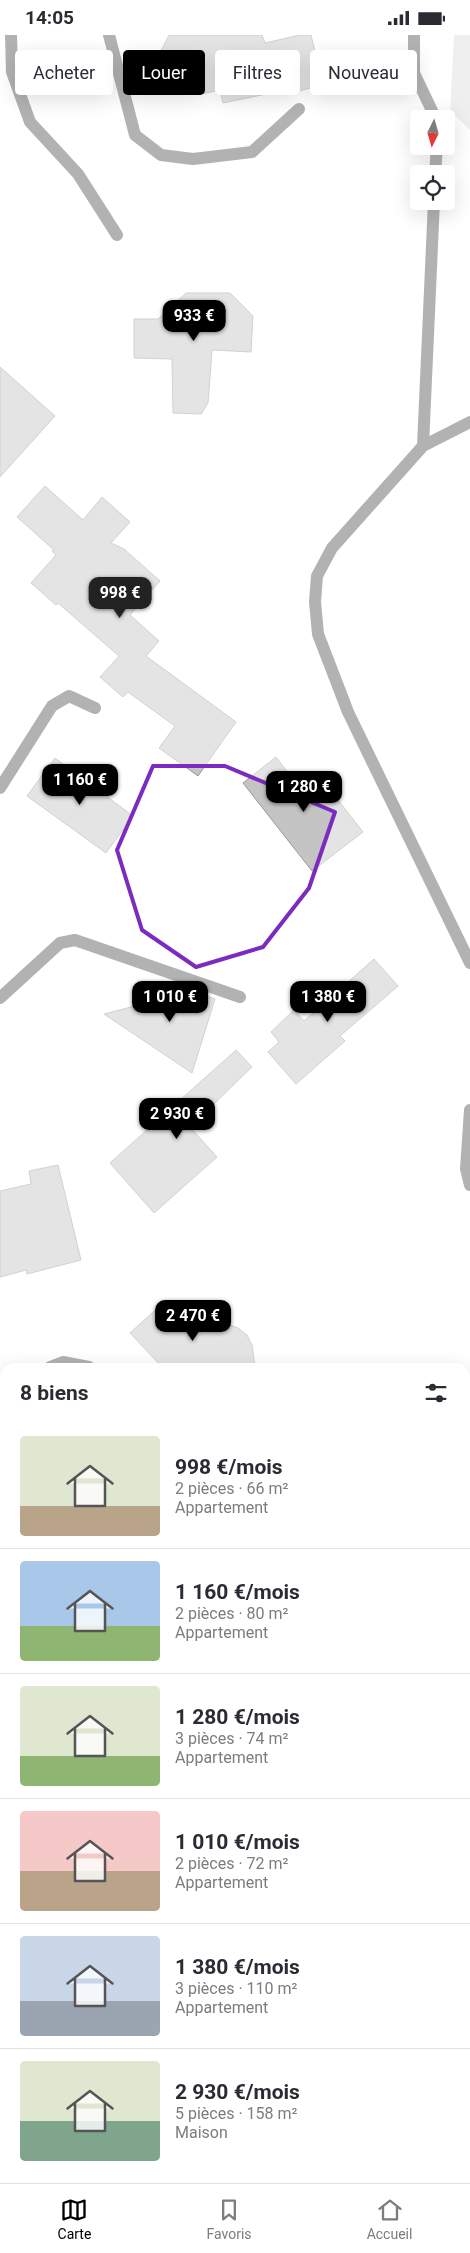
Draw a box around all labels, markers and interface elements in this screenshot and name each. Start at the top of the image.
text: 14:05 [25,6,74,29]
chip: Acheter [15,50,113,95]
chip: Louer [123,50,205,95]
chip: Filtres [215,50,300,95]
chip: Nouveau [310,50,417,95]
north arrow [410,110,455,155]
map controls [410,110,455,210]
button: locate [410,165,455,210]
pin: 933 € [159,299,229,342]
text: 933 € [174,306,214,325]
pin: 998 € [85,577,155,619]
text: 998 € [100,583,140,602]
pin: 1 160 € [34,763,126,806]
text: 1 160 € [53,770,107,789]
pin: 1 280 € [258,771,350,813]
text: 1 280 € [277,777,331,796]
pin: 1 010 € [124,981,216,1023]
pin: 1 380 € [282,981,374,1023]
text: 1 010 € [143,987,197,1006]
text: 1 380 € [301,987,355,1006]
pin: 2 930 € [131,1097,223,1140]
text: 2 930 € [150,1104,204,1123]
pin: 2 470 € [147,1299,239,1342]
text: 2 470 € [166,1306,220,1325]
icon: filters [422,1379,450,1407]
text: 8 biens [20,1381,89,1405]
text: 998 €/mois [175,1455,283,1479]
icon: home [60,1456,120,1516]
text: 2 pièces · 66 m² [175,1479,288,1498]
text: Appartement [175,1498,268,1517]
text: 1 160 €/mois [175,1580,300,1604]
icon: home [60,1581,120,1641]
text: 2 pièces · 80 m² [175,1604,288,1623]
text: Appartement [175,1623,268,1642]
text: 1 280 €/mois [175,1705,300,1729]
icon: home [60,1706,120,1766]
text: 3 pièces · 74 m² [175,1729,288,1748]
text: Appartement [175,1748,268,1767]
text: 1 010 €/mois [175,1830,300,1854]
icon: home [60,1831,120,1891]
text: 2 pièces · 72 m² [175,1854,288,1873]
text: Appartement [175,1873,268,1892]
text: 1 380 €/mois [175,1955,300,1979]
icon: home [60,1956,120,2016]
text: 3 pièces · 110 m² [175,1979,297,1998]
text: Appartement [175,1998,268,2017]
text: 2 930 €/mois [175,2080,300,2104]
icon: home [60,2081,120,2141]
text: 5 pièces · 158 m² [175,2104,297,2123]
text: Maison [175,2123,228,2142]
tab: Carte [58,2196,91,2242]
tab: Favoris [206,2196,252,2242]
tab: Accueil [367,2196,412,2242]

